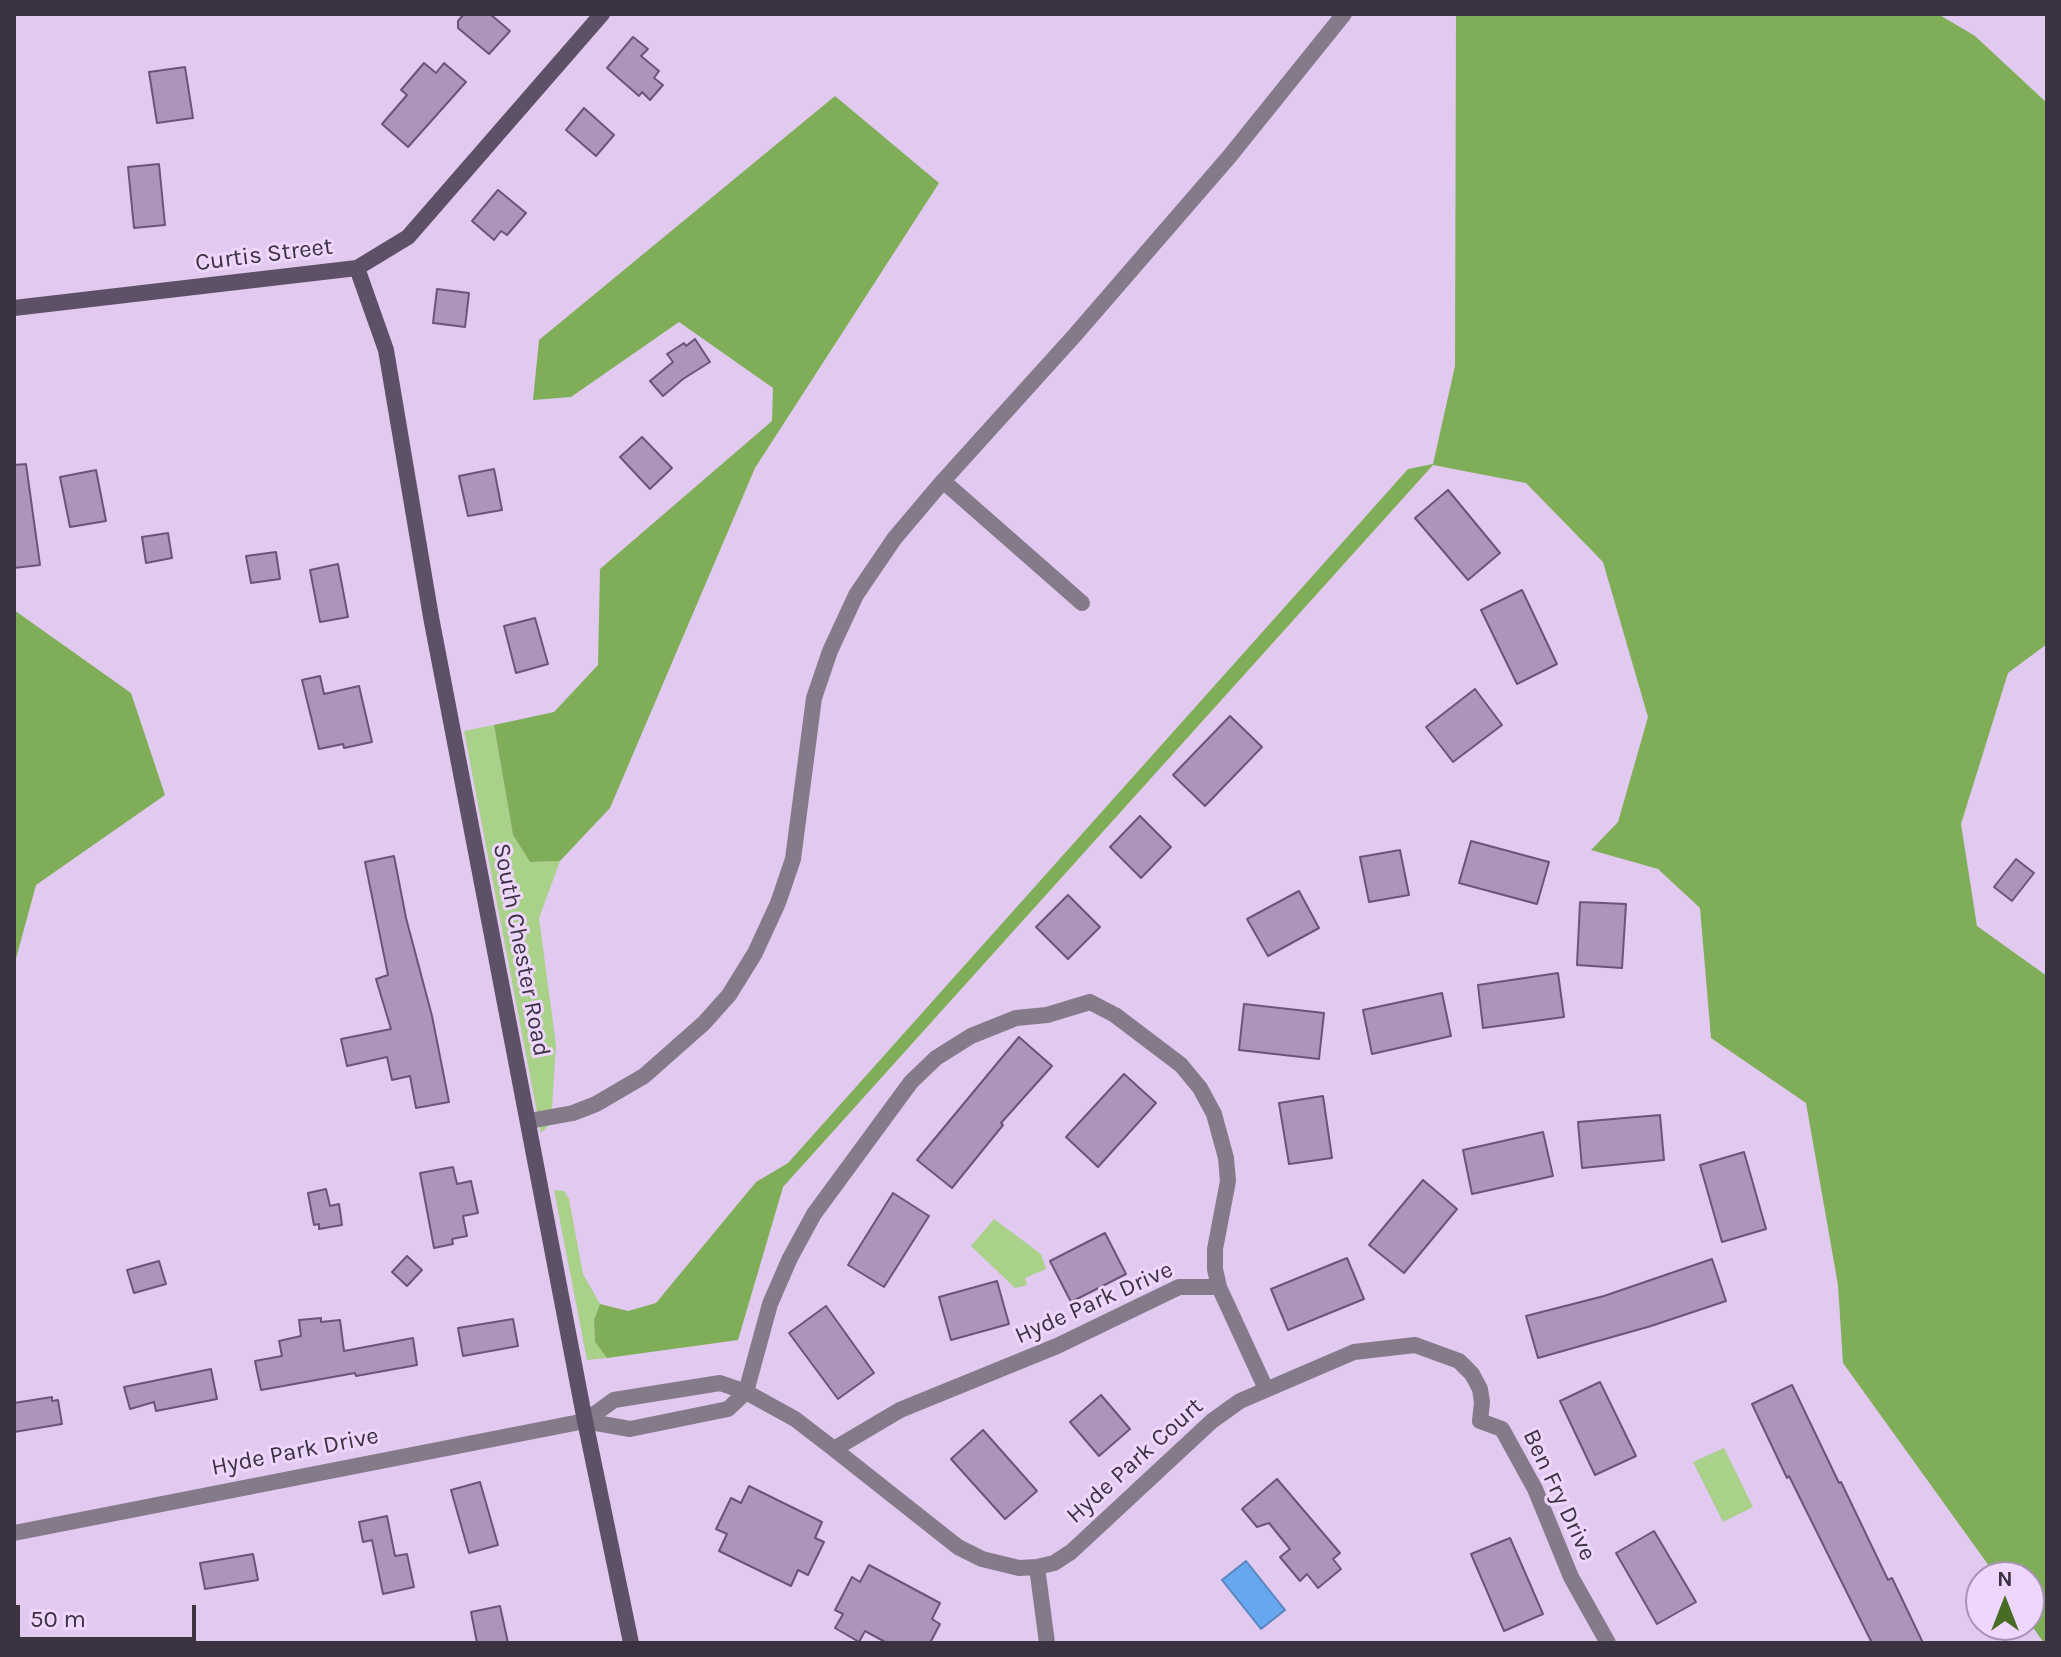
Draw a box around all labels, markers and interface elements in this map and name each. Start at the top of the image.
street label: Curtis Street [194,232,334,278]
street label: South Chester Road [486,841,556,1059]
street label: Hyde Park Drive [1011,1255,1177,1351]
street label: Hyde Park Court [1061,1392,1209,1530]
street label: Hyde Park Drive [209,1422,381,1482]
street label: Ben Fry Drive [1516,1425,1602,1565]
north arrow [1965,1561,2045,1641]
text: N [1997,1566,2013,1592]
scale bar [20,1589,200,1639]
text: 50 m [30,1605,86,1633]

